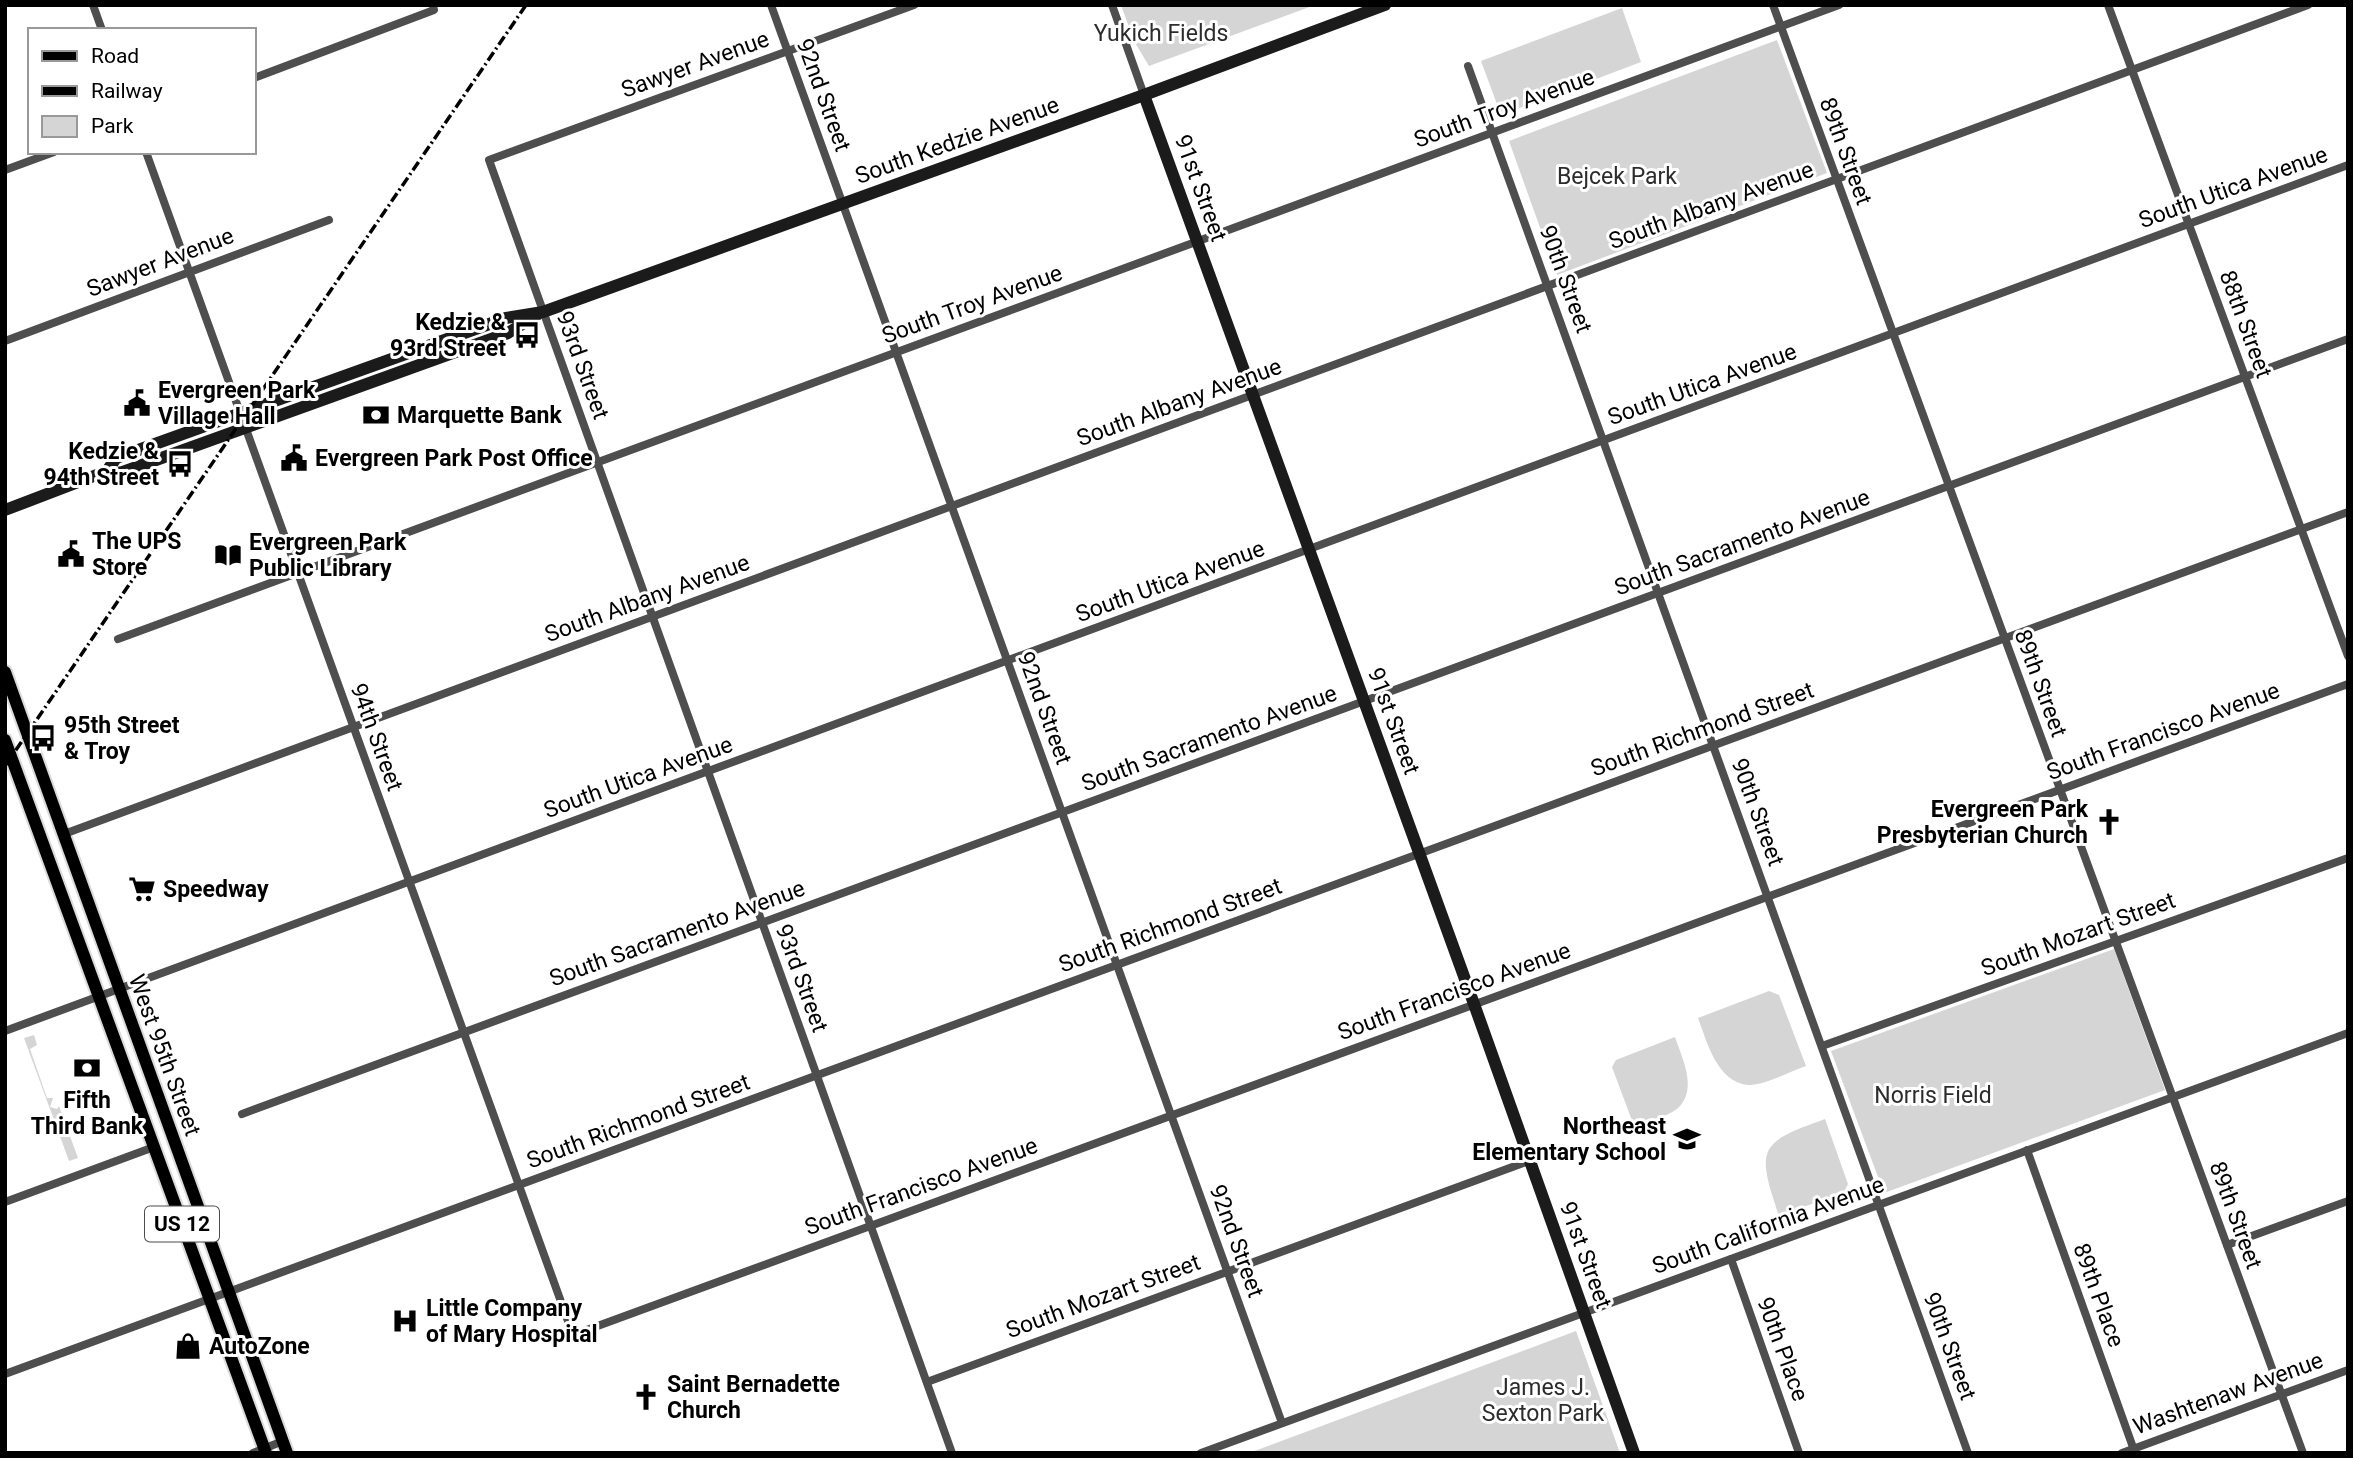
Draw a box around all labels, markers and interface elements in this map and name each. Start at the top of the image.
park label: Yukich Fields [1094,20,1228,47]
street label: Sawyer Avenue [618,25,773,104]
legend [28,28,256,154]
street label: 92nd Street [791,35,856,155]
text: Road [91,44,139,68]
street label: South Troy Avenue [1410,63,1598,154]
text: Railway [91,79,163,103]
street label: South Kedzie Avenue [852,91,1063,190]
street label: 89th Street [1814,94,1877,209]
text: Park [91,114,134,138]
street label: 91st Street [1169,131,1232,245]
street label: South Utica Avenue [2135,141,2331,234]
street label: South Albany Avenue [1605,156,1817,255]
park label: Bejcek Park [1557,163,1677,190]
street label: Sawyer Avenue [83,222,237,303]
street label: 90th Street [1534,222,1597,337]
street label: South Troy Avenue [878,259,1066,350]
street label: 88th Street [2214,267,2277,382]
street label: 93rd Street [551,308,615,423]
place label: Kedzie & 93rd Street [390,309,506,362]
bus stop icon: Kedzie & 93rd Street [512,320,542,350]
street label: South Utica Avenue [1604,338,1800,431]
street label: South Albany Avenue [1073,353,1285,452]
place label: Evergreen Park Village Hall [158,377,316,430]
public building icon: Evergreen Park Village Hall [122,388,152,418]
bank icon: Marquette Bank [361,400,391,430]
place label: Marquette Bank [397,402,563,429]
place label: Kedzie & 94th Street [43,438,159,491]
public building icon: Evergreen Park Post Office [279,443,309,473]
place label: Evergreen Park Post Office [315,445,593,472]
bus stop icon: Kedzie & 94th Street [165,449,195,479]
street label: South Sacramento Avenue [1611,484,1874,601]
place label: The UPS Store [92,528,181,581]
place label: Evergreen Park Public Library [249,529,407,582]
street label: South Utica Avenue [1072,535,1268,628]
public building icon: The UPS Store [56,539,86,569]
library icon: Evergreen Park Public Library [213,540,243,570]
street label: South Albany Avenue [541,549,753,648]
street label: 89th Street [2009,626,2072,741]
street label: 92nd Street [1012,648,1077,768]
street label: 91st Street [1362,664,1425,778]
street label: South Richmond Street [1587,677,1817,782]
street label: South Francisco Avenue [2043,677,2283,786]
street label: 94th Street [345,680,408,795]
street label: South Sacramento Avenue [1078,680,1341,797]
place label: 95th Street & Troy [64,712,180,765]
bus stop icon: 95th Street & Troy [28,723,58,753]
street label: South Utica Avenue [540,731,736,824]
street label: 90th Street [1726,755,1789,870]
place label: Evergreen Park Presbyterian Church [1877,796,2089,849]
church icon: Evergreen Park Presbyterian Church [2094,807,2124,837]
street label: South Richmond Street [1055,873,1285,978]
supermarket icon: Speedway [127,874,157,904]
street label: South Sacramento Avenue [546,875,809,992]
place label: Speedway [163,876,269,903]
street label: South Mozart Street [1977,887,2179,982]
street label: 93rd Street [770,921,834,1036]
street label: South Francisco Avenue [1334,937,1574,1046]
street label: West 95th Street [123,971,206,1140]
bank icon: Fifth Third Bank [72,1053,102,1083]
street label: South Richmond Street [523,1069,753,1174]
park label: Norris Field [1874,1082,1992,1109]
place label: Fifth Third Bank [31,1087,144,1140]
place label: Northeast Elementary School [1472,1113,1666,1166]
school or university icon: Northeast Elementary School [1672,1124,1702,1154]
street label: South Francisco Avenue [801,1132,1041,1241]
street label: 89th Street [2204,1158,2267,1273]
street label: South California Avenue [1649,1171,1888,1280]
street label: 92nd Street [1204,1181,1269,1301]
street label: 91st Street [1554,1198,1617,1312]
road number: US 12 [145,1206,219,1242]
street label: 89th Place [2067,1240,2130,1351]
street label: South Mozart Street [1002,1249,1204,1344]
street label: 90th Street [1918,1289,1981,1404]
street label: 90th Place [1751,1294,1814,1405]
place label: Little Company of Mary Hospital [426,1295,598,1348]
hospital icon: Little Company of Mary Hospital [390,1306,420,1336]
shop icon: AutoZone [173,1331,203,1361]
place label: AutoZone [209,1333,310,1360]
street label: Washtenaw Avenue [2129,1347,2327,1440]
place label: Saint Bernadette Church [667,1371,840,1424]
park label: James J. Sexton Park [1482,1374,1605,1427]
church icon: Saint Bernadette Church [631,1382,661,1412]

